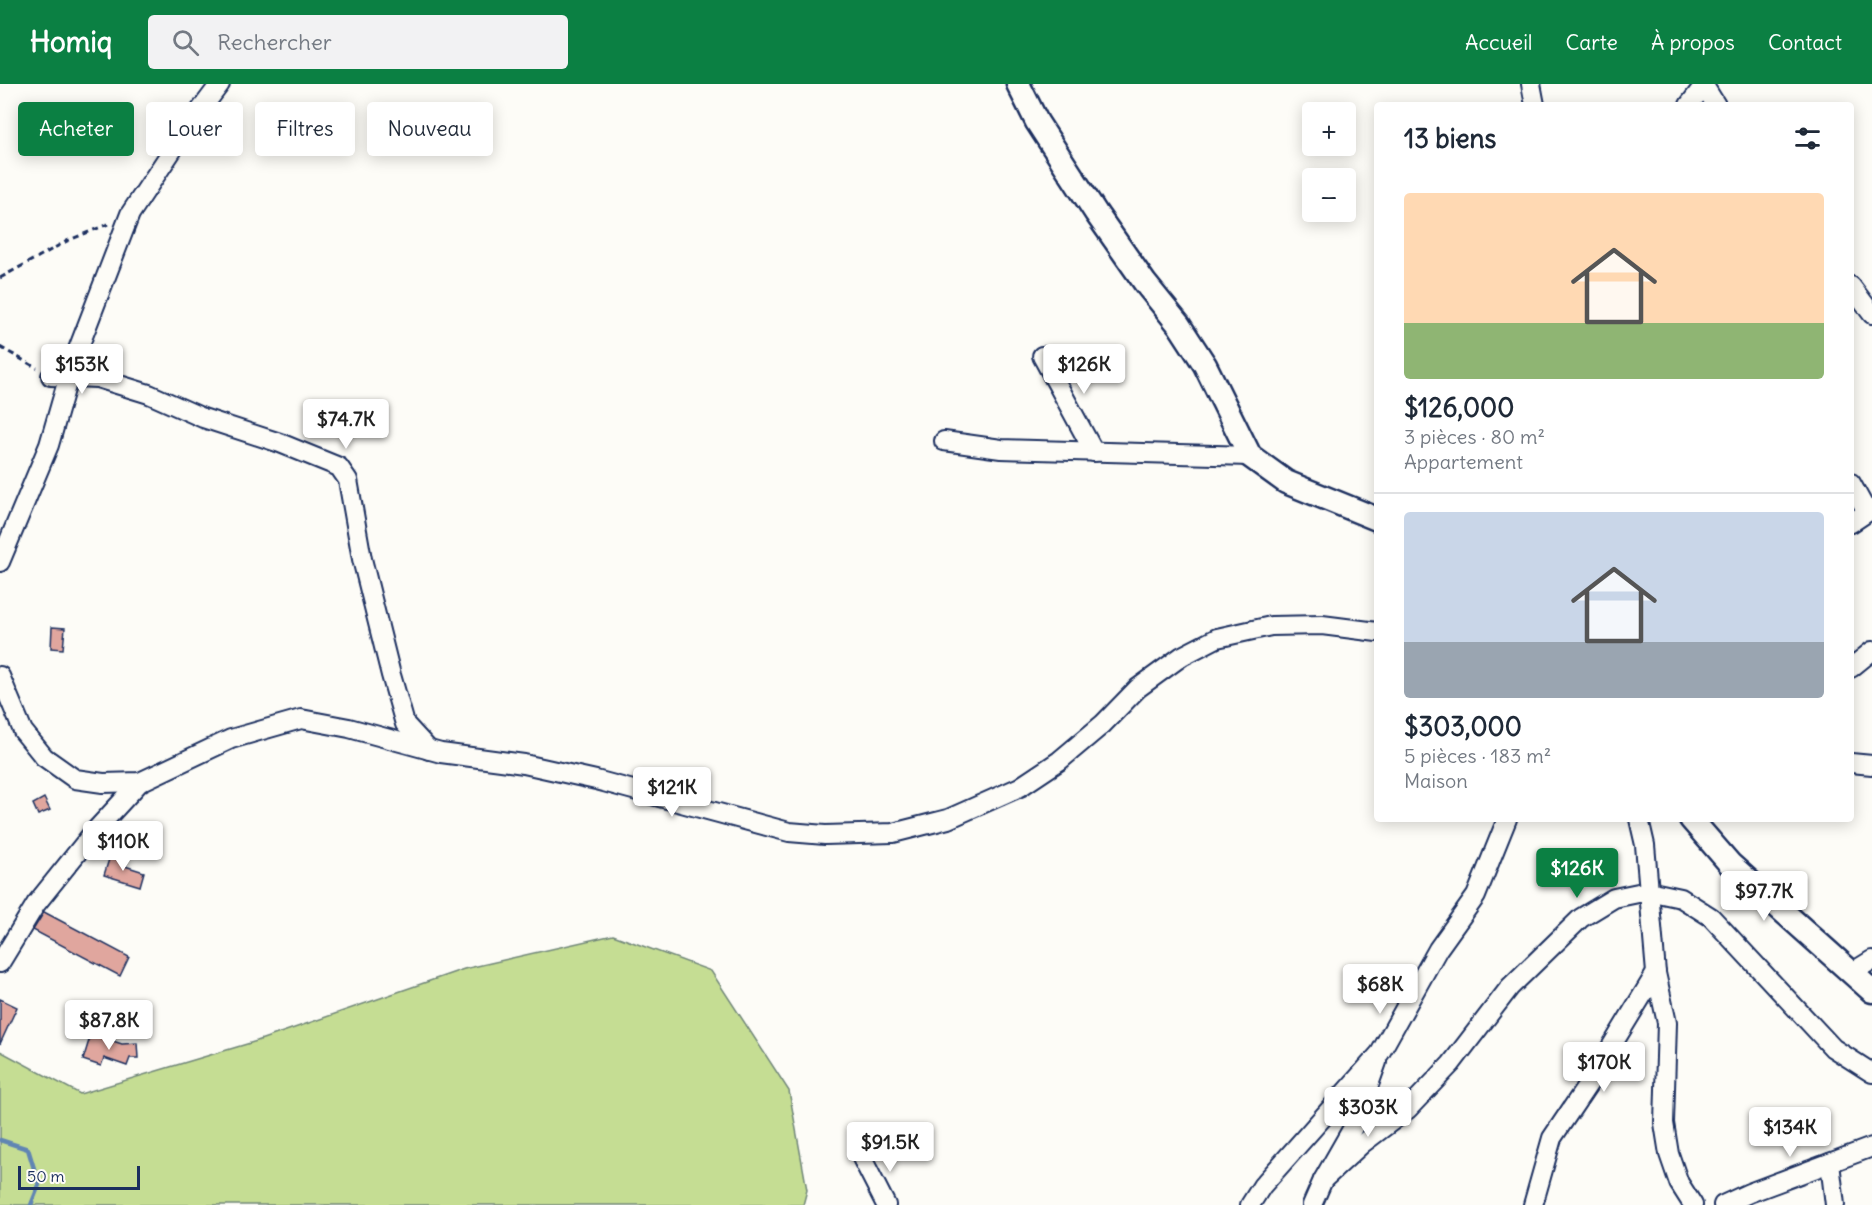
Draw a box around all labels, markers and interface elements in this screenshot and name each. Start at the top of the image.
search box [148,15,568,69]
text: Homiq [30,24,112,60]
icon: search [169,26,202,59]
text: Rechercher [217,28,332,56]
text: Accueil [1465,29,1533,56]
text: Carte [1566,29,1618,56]
text: À propos [1651,29,1735,56]
text: Contact [1768,29,1842,56]
chip: Acheter [18,102,134,156]
chip: Louer [146,102,243,156]
chip: Filtres [255,102,355,156]
chip: Nouveau [367,102,493,156]
map controls [1302,102,1356,222]
button: + [1302,102,1356,156]
text: 13 biens [1404,122,1496,155]
icon: filters [1791,122,1824,155]
button: − [1302,168,1356,222]
icon: home [1560,232,1668,340]
pin: $153K [40,344,124,395]
pin: $126K [1042,344,1126,395]
text: $153K [55,351,109,376]
text: $126K [1057,351,1111,376]
text: $126,000 [1404,391,1514,424]
pin: $74.7K [297,399,395,450]
text: $74.7K [317,406,375,431]
text: 3 pièces · 80 m² [1404,424,1545,449]
text: Appartement [1404,449,1523,474]
icon: home [1560,551,1668,659]
text: $303,000 [1404,710,1522,743]
text: 5 pièces · 183 m² [1404,743,1551,768]
pin: $121K [630,767,714,818]
text: Maison [1404,768,1468,793]
text: $121K [647,774,697,799]
pin: $110K [81,821,165,872]
text: $110K [97,828,149,853]
pin: $126K [1535,848,1619,899]
text: $126K [1550,855,1604,880]
pin: $97.7K [1715,871,1813,922]
text: $97.7K [1735,878,1793,903]
pin: $68K [1344,964,1416,1015]
text: $68K [1357,971,1403,996]
pin: $87.8K [60,1000,158,1051]
text: $87.8K [79,1007,139,1032]
pin: $170K [1562,1042,1646,1093]
text: $170K [1577,1049,1631,1074]
pin: $303K [1326,1087,1410,1138]
text: $303K [1338,1094,1398,1119]
pin: $134K [1748,1107,1832,1158]
text: $134K [1763,1114,1817,1139]
pin: $91.5K [841,1122,939,1173]
text: $91.5K [861,1129,919,1154]
scale bar [18,1163,140,1190]
text: 50 m [27,1166,65,1186]

